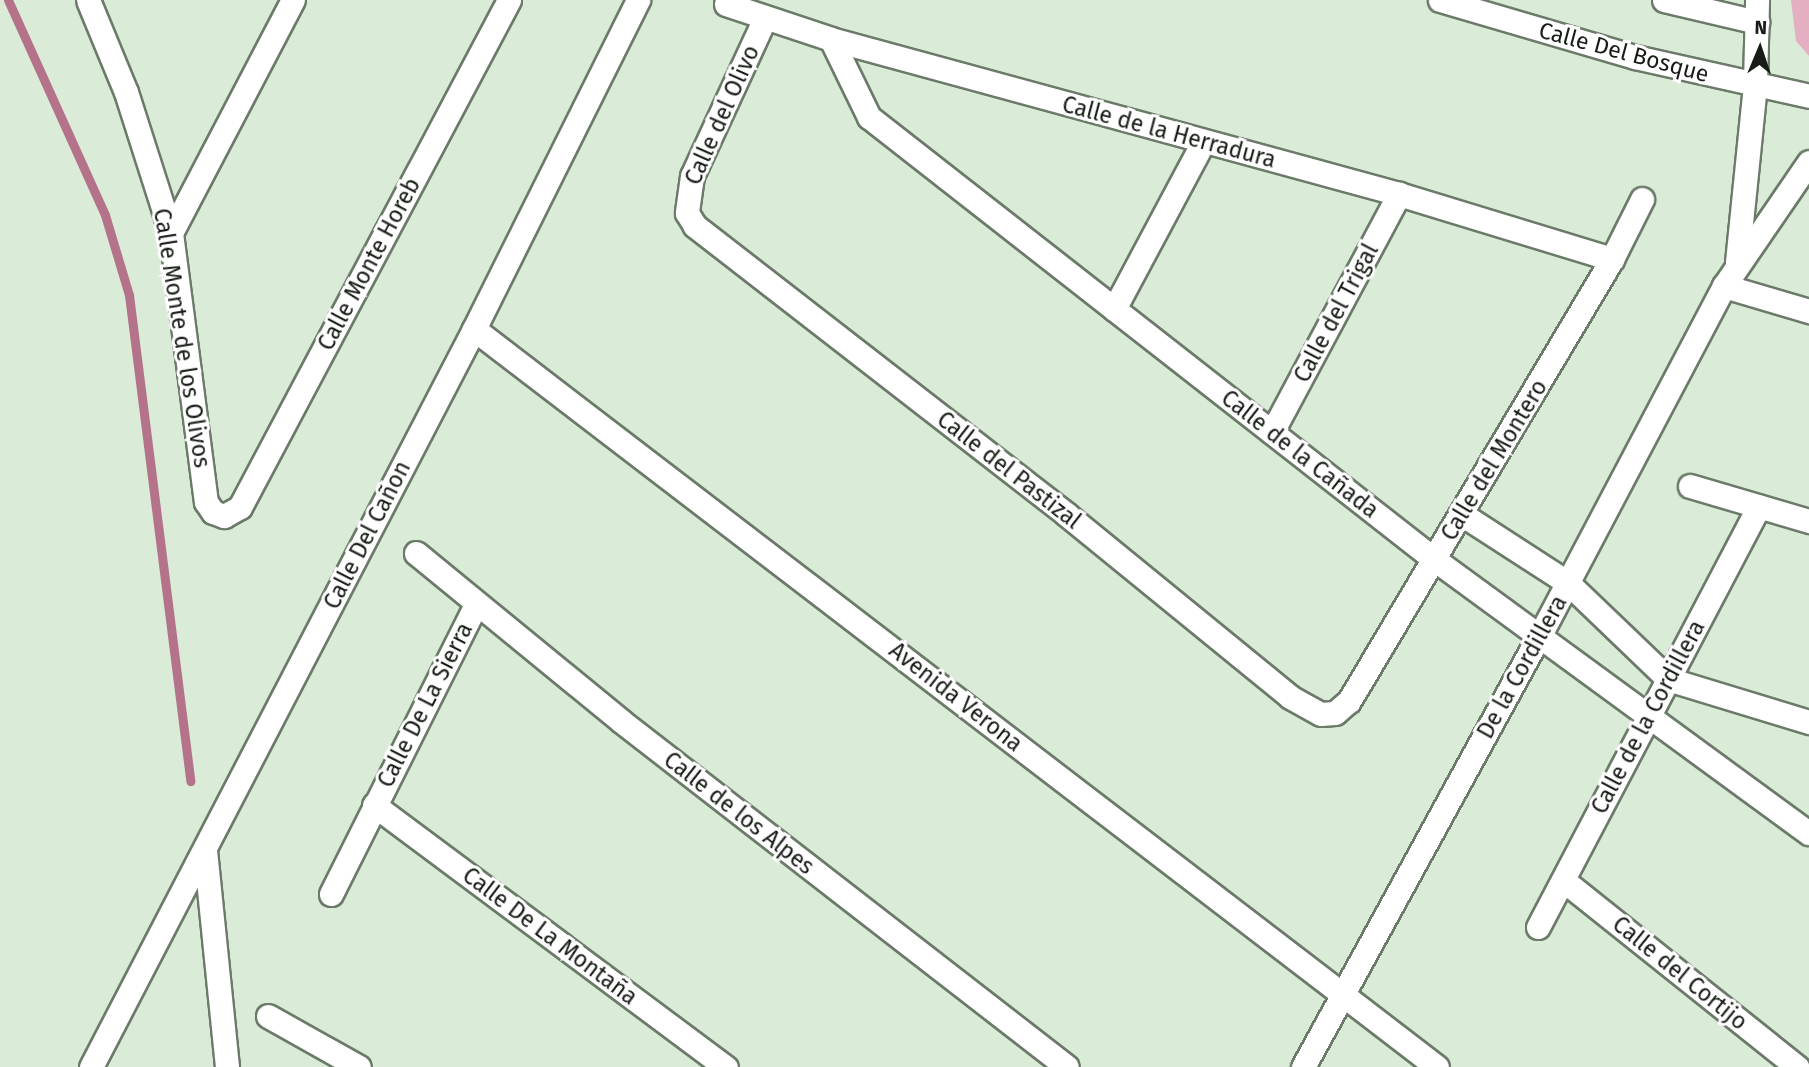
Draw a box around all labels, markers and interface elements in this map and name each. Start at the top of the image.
north arrow [1725,14,1795,84]
street label: Calle Del Bosque [1536,16,1712,88]
text: N [1754,16,1767,39]
street label: Calle del Olivo [679,41,765,189]
street label: Calle de la Herradura [1059,90,1279,174]
street label: Calle Monte Horeb [312,173,426,355]
street label: Calle Monte de los Olivos [148,206,216,470]
street label: Calle del Trigal [1288,239,1384,387]
street label: Calle del Montero [1435,374,1553,546]
street label: Calle de la Cañada [1216,384,1384,524]
street label: Calle del Pastizal [932,405,1086,535]
street label: Calle Del Cañon [318,456,416,614]
street label: De la Cordillera [1471,591,1573,743]
street label: Calle de la Cordillera [1585,615,1711,819]
street label: Calle De La Sierra [372,618,478,792]
street label: Avenida Verona [884,636,1028,758]
street label: Calle de los Alpes [658,746,820,880]
street label: Calle De La Montaña [457,861,643,1011]
street label: Calle del Cortijo [1607,910,1753,1036]

